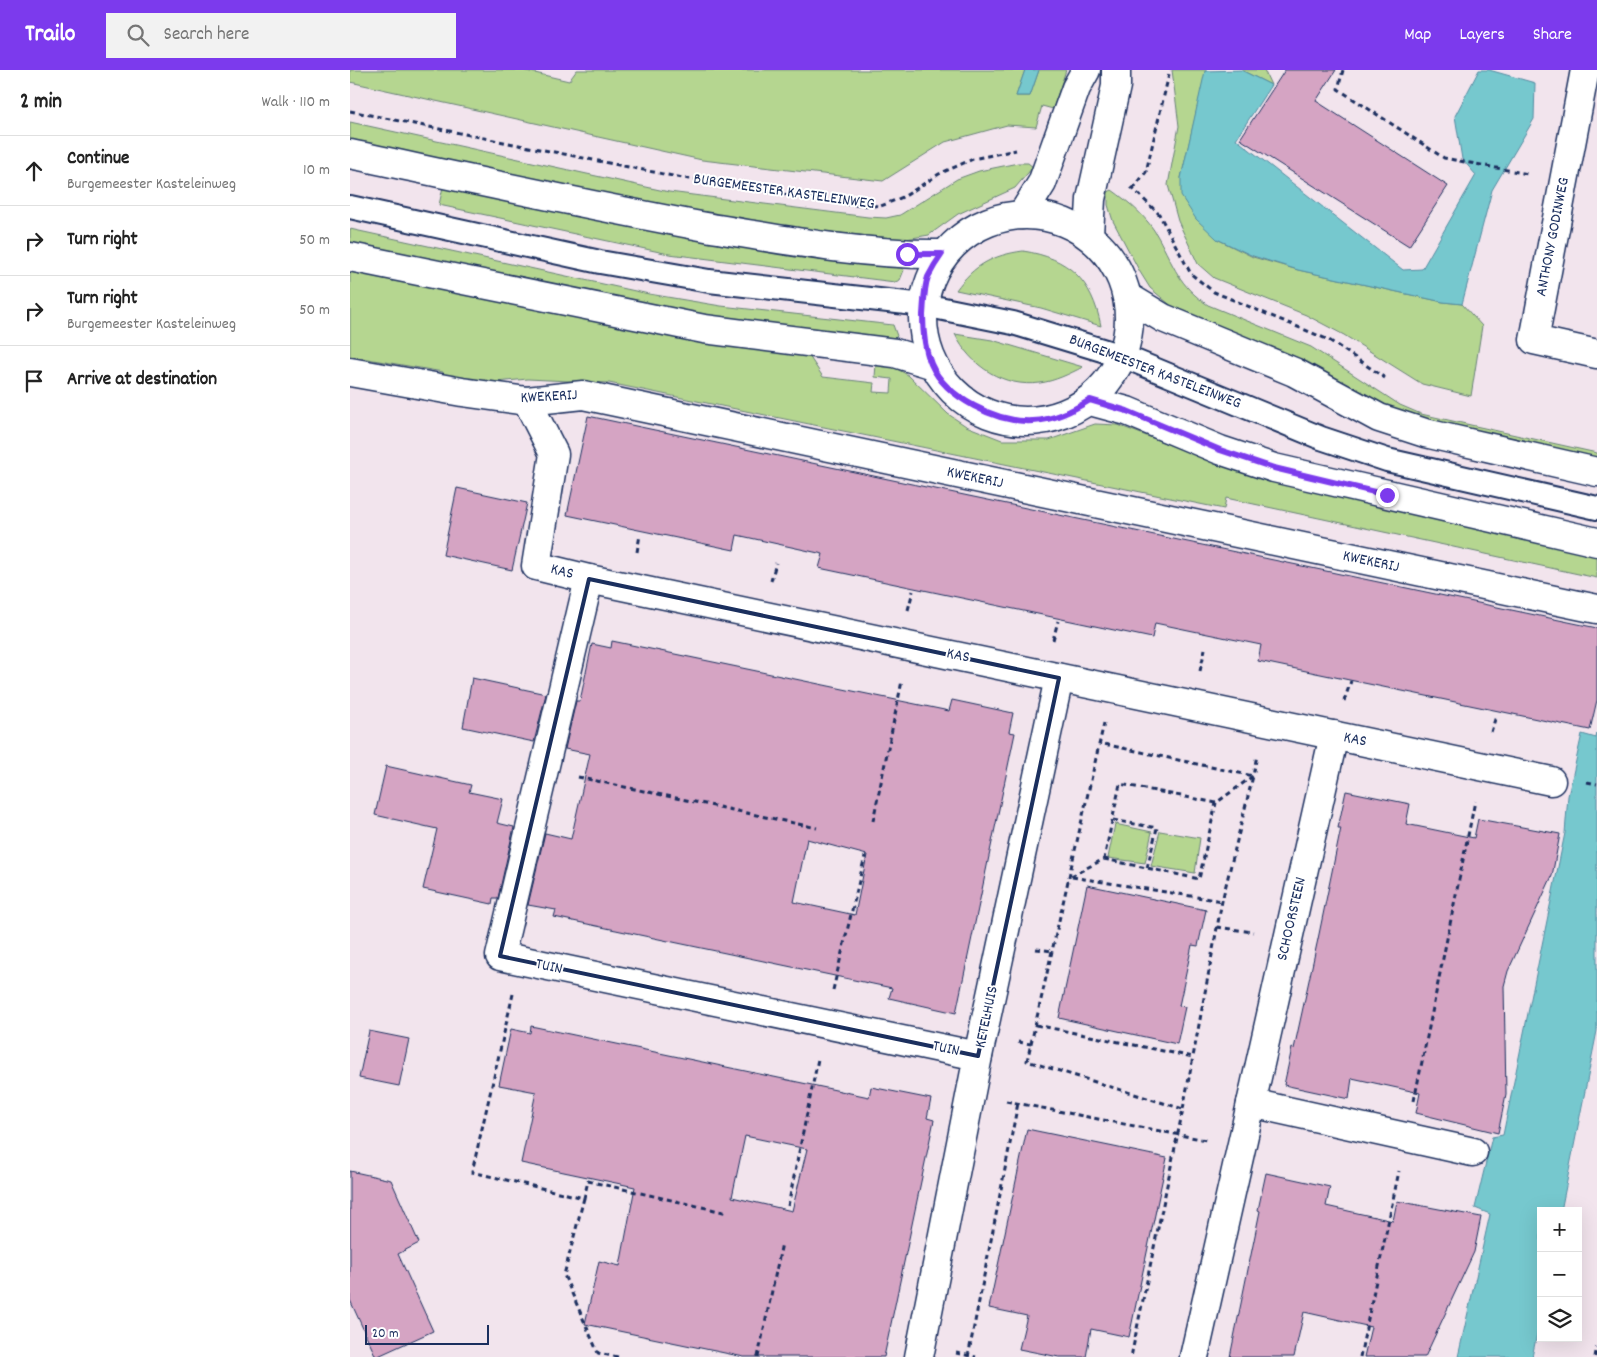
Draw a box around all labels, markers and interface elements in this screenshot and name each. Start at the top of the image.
search box [106,13,456,58]
text: Trailo [25,18,76,52]
icon: search [124,21,152,49]
text: Search here [164,22,249,49]
text: Map [1404,23,1431,48]
text: Layers [1459,23,1505,48]
text: Share [1533,23,1572,48]
text: 2 min [20,88,62,118]
text: Walk · 110 m [262,91,330,114]
text: Continue [67,146,129,173]
icon: ahead [20,157,48,185]
text: 10 m [303,159,330,182]
street label: BURGEMEESTER KASTELEINWEG [692,168,876,216]
text: Burgemeester Kasteleinweg [67,173,236,196]
street label: ANTHONY GODINWEG [1530,176,1576,298]
icon: right [20,227,48,255]
text: Turn right [67,227,138,254]
text: 50 m [299,229,330,252]
route start [896,243,919,266]
text: Turn right [67,286,138,313]
icon: right [20,297,48,325]
text: 50 m [299,299,330,322]
text: Burgemeester Kasteleinweg [67,313,236,336]
street label: BURGEMEESTER KASTELEINWEG [1066,329,1244,415]
icon: arrive [20,367,48,395]
text: Arrive at destination [67,367,217,394]
street label: KWEKERIJ [520,384,578,410]
street label: KWEKERIJ [945,461,1005,495]
route end [1376,484,1399,507]
street label: KWEKERIJ [1341,545,1401,579]
street label: KAS [548,558,576,586]
street label: KAS [944,642,972,670]
street label: KAS [1341,726,1369,754]
street label: SCHOORSTEEN [1271,875,1313,963]
street label: TUIN [533,953,565,981]
street label: KETELHUIS [969,984,1005,1050]
street label: TUIN [930,1035,962,1063]
map controls [1537,1207,1582,1342]
button: + [1537,1207,1582,1252]
button: − [1537,1252,1582,1297]
button: layers [1537,1297,1582,1342]
scale bar [365,1322,489,1345]
text: 20 m [372,1324,399,1344]

